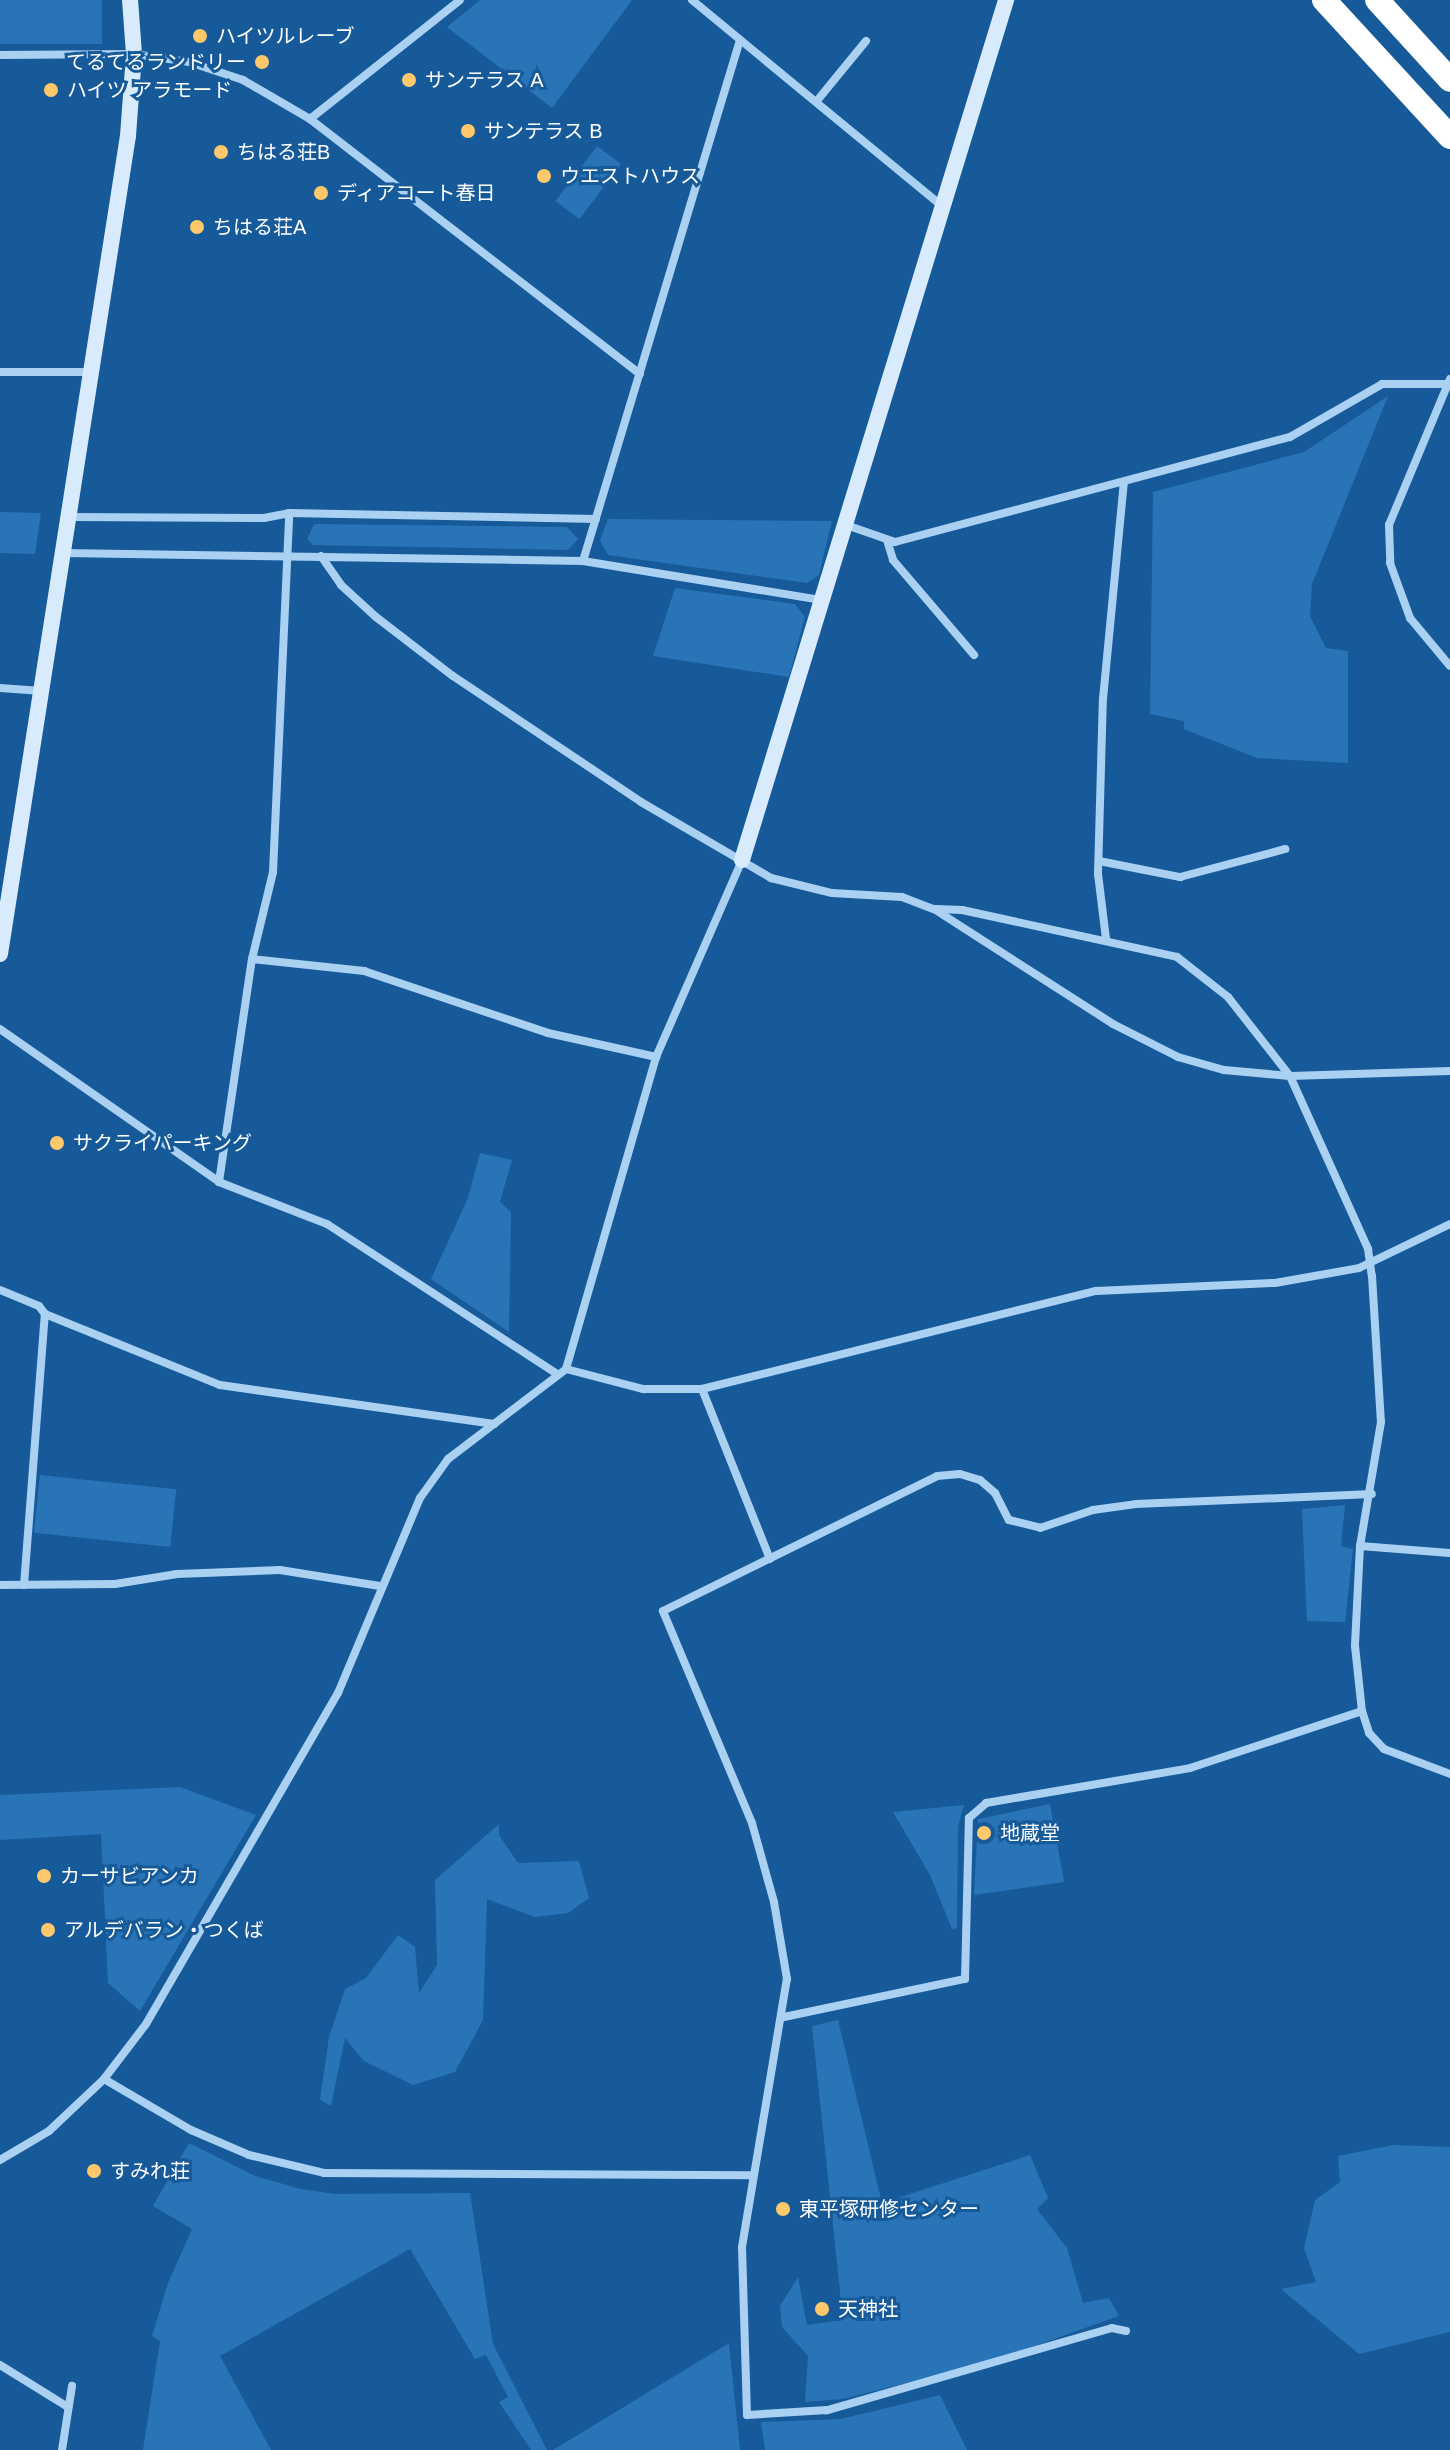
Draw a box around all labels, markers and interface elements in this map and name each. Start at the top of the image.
place label: ハイツルレーブ [216,24,356,48]
marker: ハイツルレーブ [191,27,209,45]
place label: てるてるランドリー [66,50,246,74]
marker: てるてるランドリー [253,53,271,71]
place label: サンテラス A [425,68,544,92]
marker: サンテラス A [400,71,418,89]
place label: ハイツ アラモード [67,78,233,102]
marker: ハイツ アラモード [42,81,60,99]
place label: サンテラス B [484,119,603,143]
marker: サンテラス B [459,122,477,140]
place label: ちはる荘B [237,140,330,164]
marker: ちはる荘B [212,143,230,161]
place label: ウエストハウス [560,164,700,188]
marker: ウエストハウス [535,167,553,185]
place label: ディアコート春日 [337,181,497,205]
marker: ディアコート春日 [312,184,330,202]
place label: ちはる荘A [213,215,306,239]
marker: ちはる荘A [188,218,206,236]
place label: サクライパーキング [73,1131,253,1155]
marker: サクライパーキング [48,1134,66,1152]
place label: 地蔵堂 [1000,1821,1060,1845]
marker: 地蔵堂 [975,1824,993,1842]
place label: カーサビアンカ [60,1864,200,1888]
marker: カーサビアンカ [35,1867,53,1885]
place label: アルデバラン・つくば [64,1918,264,1942]
marker: アルデバラン・つくば [39,1921,57,1939]
place label: すみれ荘 [110,2159,190,2183]
marker: すみれ荘 [85,2162,103,2180]
place label: 東平塚研修センター [799,2197,979,2221]
marker: 東平塚研修センター [774,2200,792,2218]
place label: 天神社 [838,2297,898,2321]
marker: 天神社 [813,2300,831,2318]

